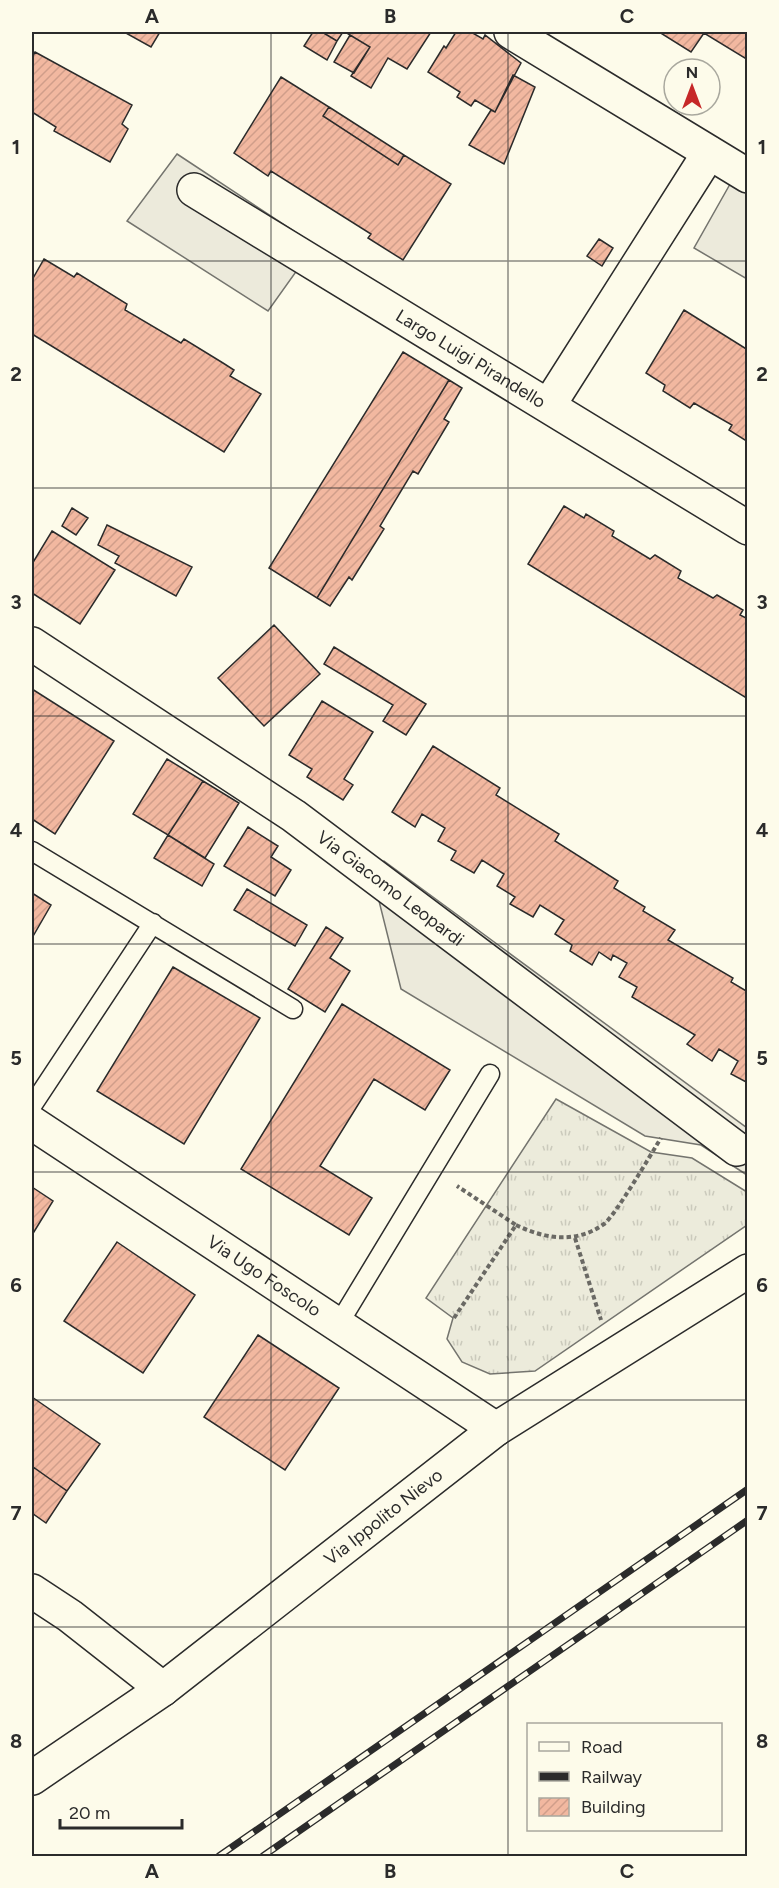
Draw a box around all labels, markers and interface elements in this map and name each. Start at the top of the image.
text: A [145,4,160,28]
text: B [384,4,396,28]
text: C [620,4,634,28]
north arrow [662,57,722,117]
text: N [686,63,698,82]
text: 1 [12,135,20,159]
text: 1 [758,135,766,159]
street label: Largo Luigi Pirandello [392,305,550,413]
text: 2 [10,362,22,386]
text: 2 [756,362,768,386]
text: 3 [10,590,22,614]
text: 3 [756,590,768,614]
text: 4 [10,818,23,842]
text: 4 [756,818,769,842]
street label: Via Giacomo Leopardi [313,826,468,951]
text: 5 [10,1046,22,1070]
text: 5 [756,1046,768,1070]
street label: Via Ugo Foscolo [203,1231,325,1321]
text: 6 [10,1273,22,1297]
text: 6 [756,1273,768,1297]
street label: Via Ippolito Nievo [320,1464,447,1570]
text: 7 [10,1501,22,1525]
text: 7 [756,1501,768,1525]
legend [527,1723,722,1831]
text: 8 [10,1729,22,1753]
text: 8 [756,1729,768,1753]
text: Road [581,1736,622,1758]
text: Railway [581,1766,643,1788]
scale bar [60,1792,182,1830]
text: Building [581,1796,646,1818]
text: 20 m [69,1802,110,1824]
text: A [145,1859,160,1883]
text: B [384,1859,396,1883]
text: C [620,1859,634,1883]

